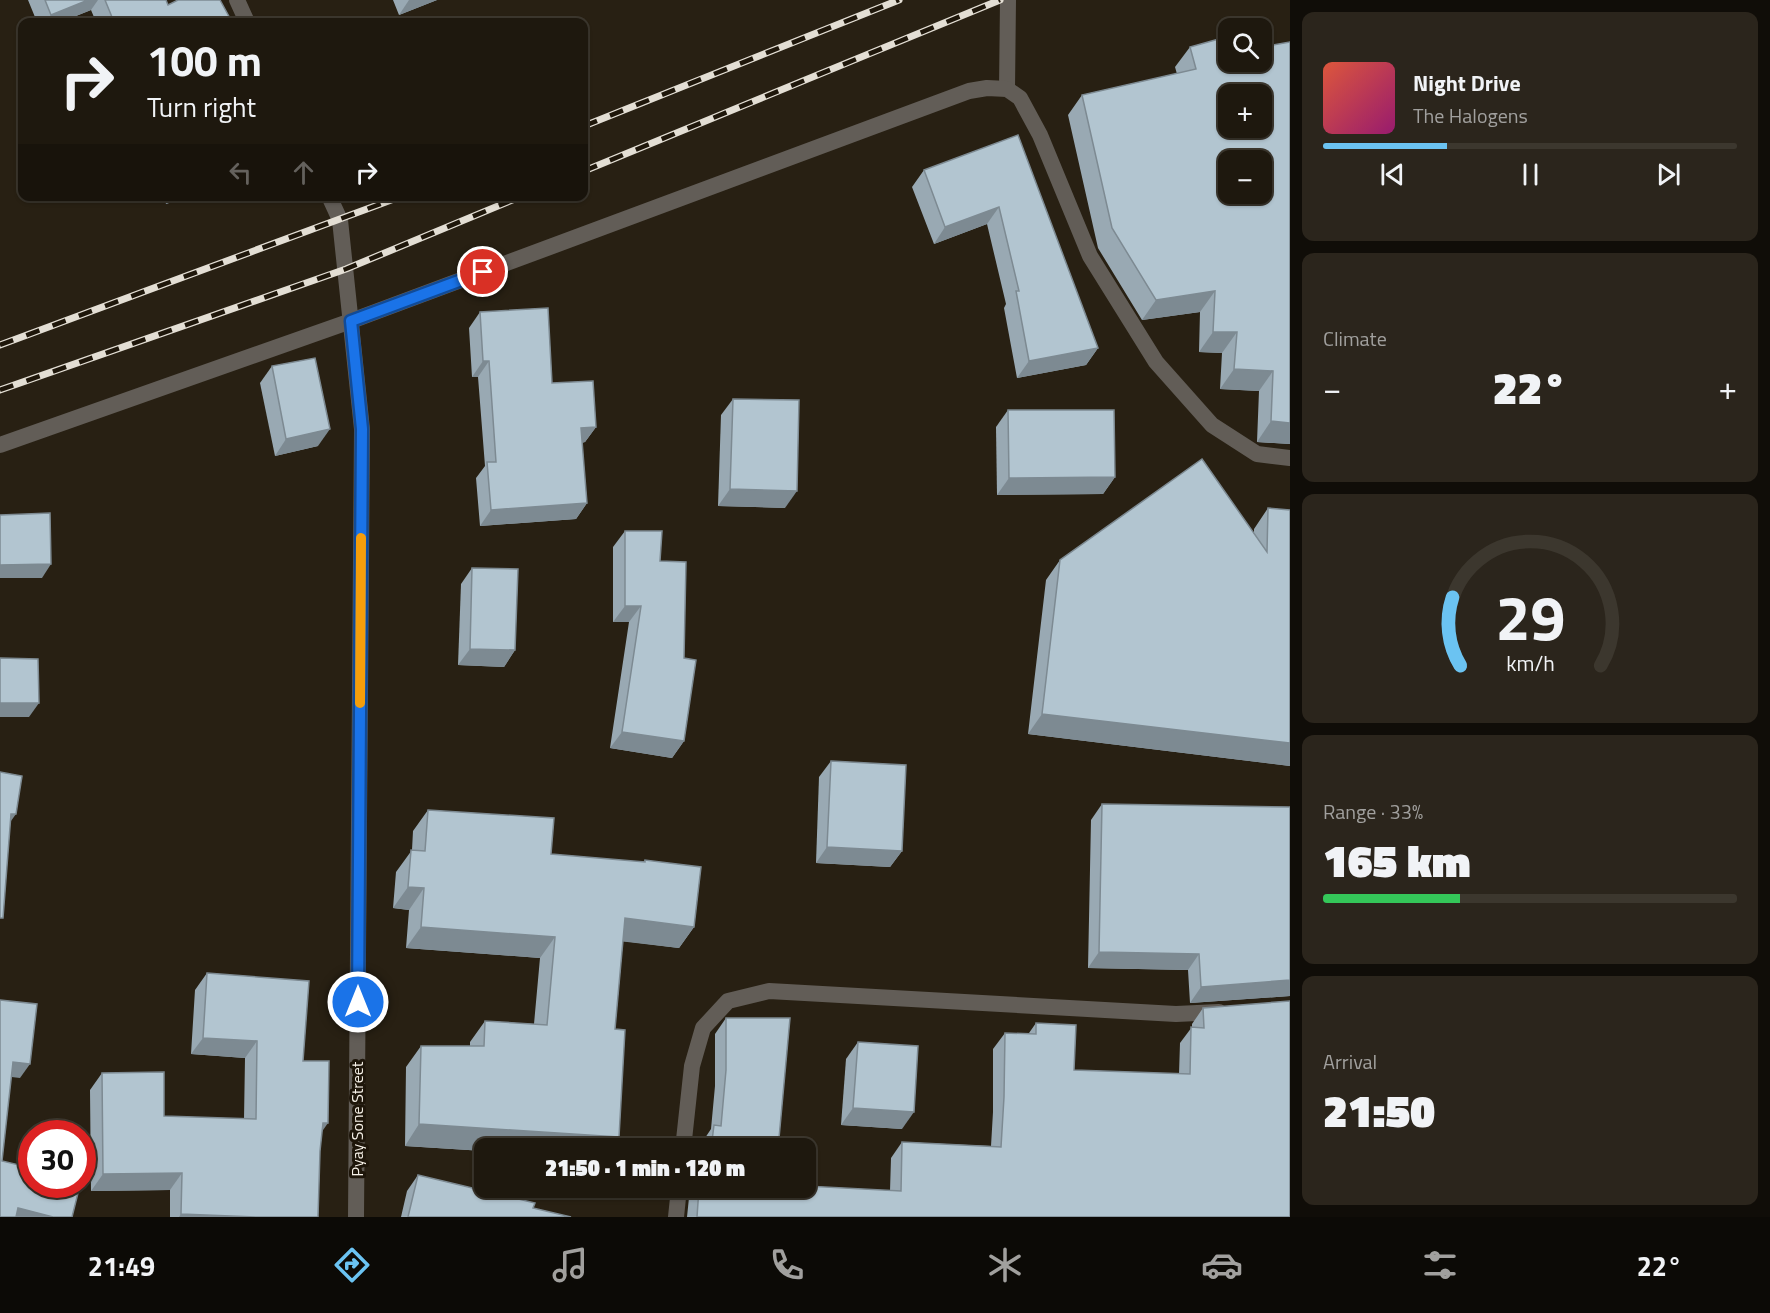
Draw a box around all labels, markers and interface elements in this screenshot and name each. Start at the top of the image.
map controls [1218,18,1272,204]
button: search [1218,18,1272,72]
text: 100 m [147,28,262,92]
icon: right [48,42,126,120]
text: Night Drive [1413,66,1521,100]
button: + [1218,84,1272,138]
text: Turn right [147,86,256,127]
text: The Halogens [1413,100,1528,131]
button: − [1218,150,1272,204]
icon: left [224,156,257,189]
icon: ahead [287,156,320,189]
icon: right [350,156,383,189]
icon: previous [1376,158,1409,191]
icon: pause [1514,158,1547,191]
icon: next [1652,158,1685,191]
pin [457,246,508,297]
icon: arrive [466,255,499,288]
text: Climate [1323,323,1387,354]
text: 22° [1493,353,1567,421]
text: − [1323,363,1341,413]
text: + [1719,363,1737,413]
text: 29 [1495,569,1565,664]
text: km/h [1506,647,1554,679]
text: Range · 33% [1323,796,1423,827]
text: 165 km [1323,826,1471,894]
position arrow [326,970,390,1034]
text: Arrival [1323,1046,1377,1077]
street label: Pyay Sone Street [345,1061,369,1176]
text: 21:50 [1323,1076,1435,1144]
speed limit sign: 30 [18,1120,96,1198]
text: 21:50 · 1 min · 120 m [545,1151,745,1185]
icon: directions [331,1244,373,1286]
icon: music [549,1244,591,1286]
icon: phone [766,1244,808,1286]
icon: climate [984,1244,1026,1286]
icon: car [1201,1244,1243,1286]
icon: filters [1419,1244,1461,1286]
text: 21:49 [88,1245,155,1286]
text: 22° [1637,1245,1682,1286]

